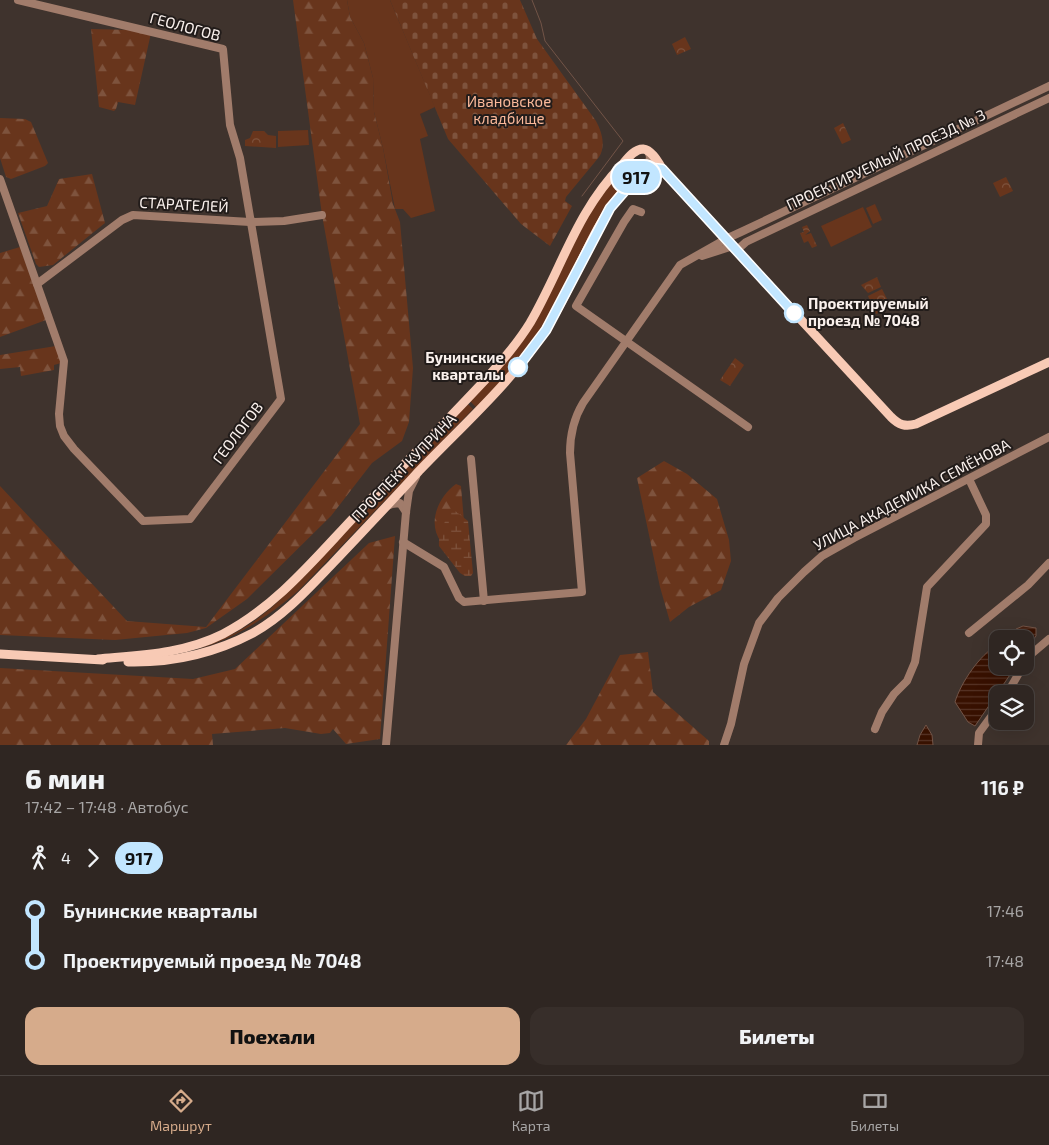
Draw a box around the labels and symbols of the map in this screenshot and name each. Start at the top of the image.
street label: ГЕОЛОГОВ [148,8,223,44]
park label: Ивановское кладбище [467,92,551,127]
street label: ПРОЕКТИРУЕМЫЙ ПРОЕЗД № 3 [783,105,988,213]
line badge: 917 [607,161,665,193]
street label: СТАРАТЕЛЕЙ [139,193,229,215]
place label: Проектируемый проезд № 7048 [808,294,929,329]
marker: Проектируемый проезд № 7048 [784,303,804,323]
place label: Бунинские кварталы [425,348,504,383]
marker: Бунинские кварталы [508,357,528,377]
street label: ГЕОЛОГОВ [208,398,266,467]
street label: ПРОСПЕКТ КУПРИНА [347,409,460,525]
street label: УЛИЦА АКАДЕМИКА СЕМЁНОВА [810,434,1013,554]

